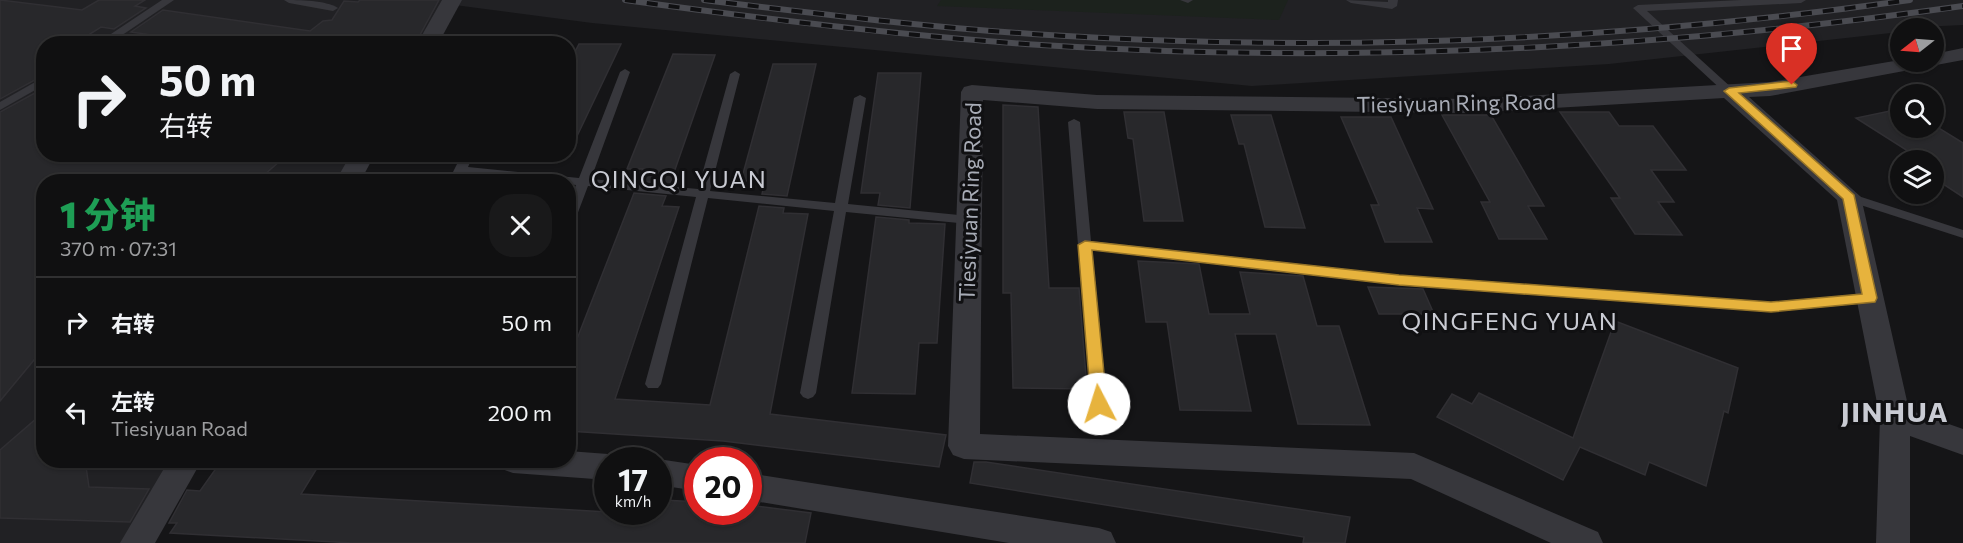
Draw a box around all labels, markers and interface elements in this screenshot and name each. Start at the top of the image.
north arrow [1890,18,1944,72]
map controls [1890,18,1944,204]
pin [1766,23,1817,85]
icon: arrive [1775,32,1808,65]
text: 50 m [159,53,256,105]
icon: right [60,60,138,138]
button: search [1890,84,1944,138]
street label: Tiesiyuan Ring Road [1356,87,1556,118]
street label: Tiesiyuan Ring Road [953,102,986,302]
text: 右转 [159,109,213,142]
button: layers [1890,150,1944,204]
district label: QINGQI YUAN [591,164,767,193]
text: 1 分钟 [60,191,156,235]
button: close [489,194,552,257]
text: 370 m · 07:31 [60,236,177,260]
icon: right [60,306,93,339]
district label: QINGFENG YUAN [1402,306,1618,335]
text: 50 m [502,309,552,336]
text: 右转 [111,310,155,337]
position arrow [1067,372,1131,436]
text: 左转 [111,388,155,415]
district label: JINHUA [1841,394,1949,428]
icon: left [60,396,93,429]
text: 200 m [488,399,552,426]
text: Tiesiyuan Road [111,416,248,440]
speed limit sign: 20 [684,447,762,525]
text: 17 [618,460,648,497]
text: km/h [615,492,651,510]

